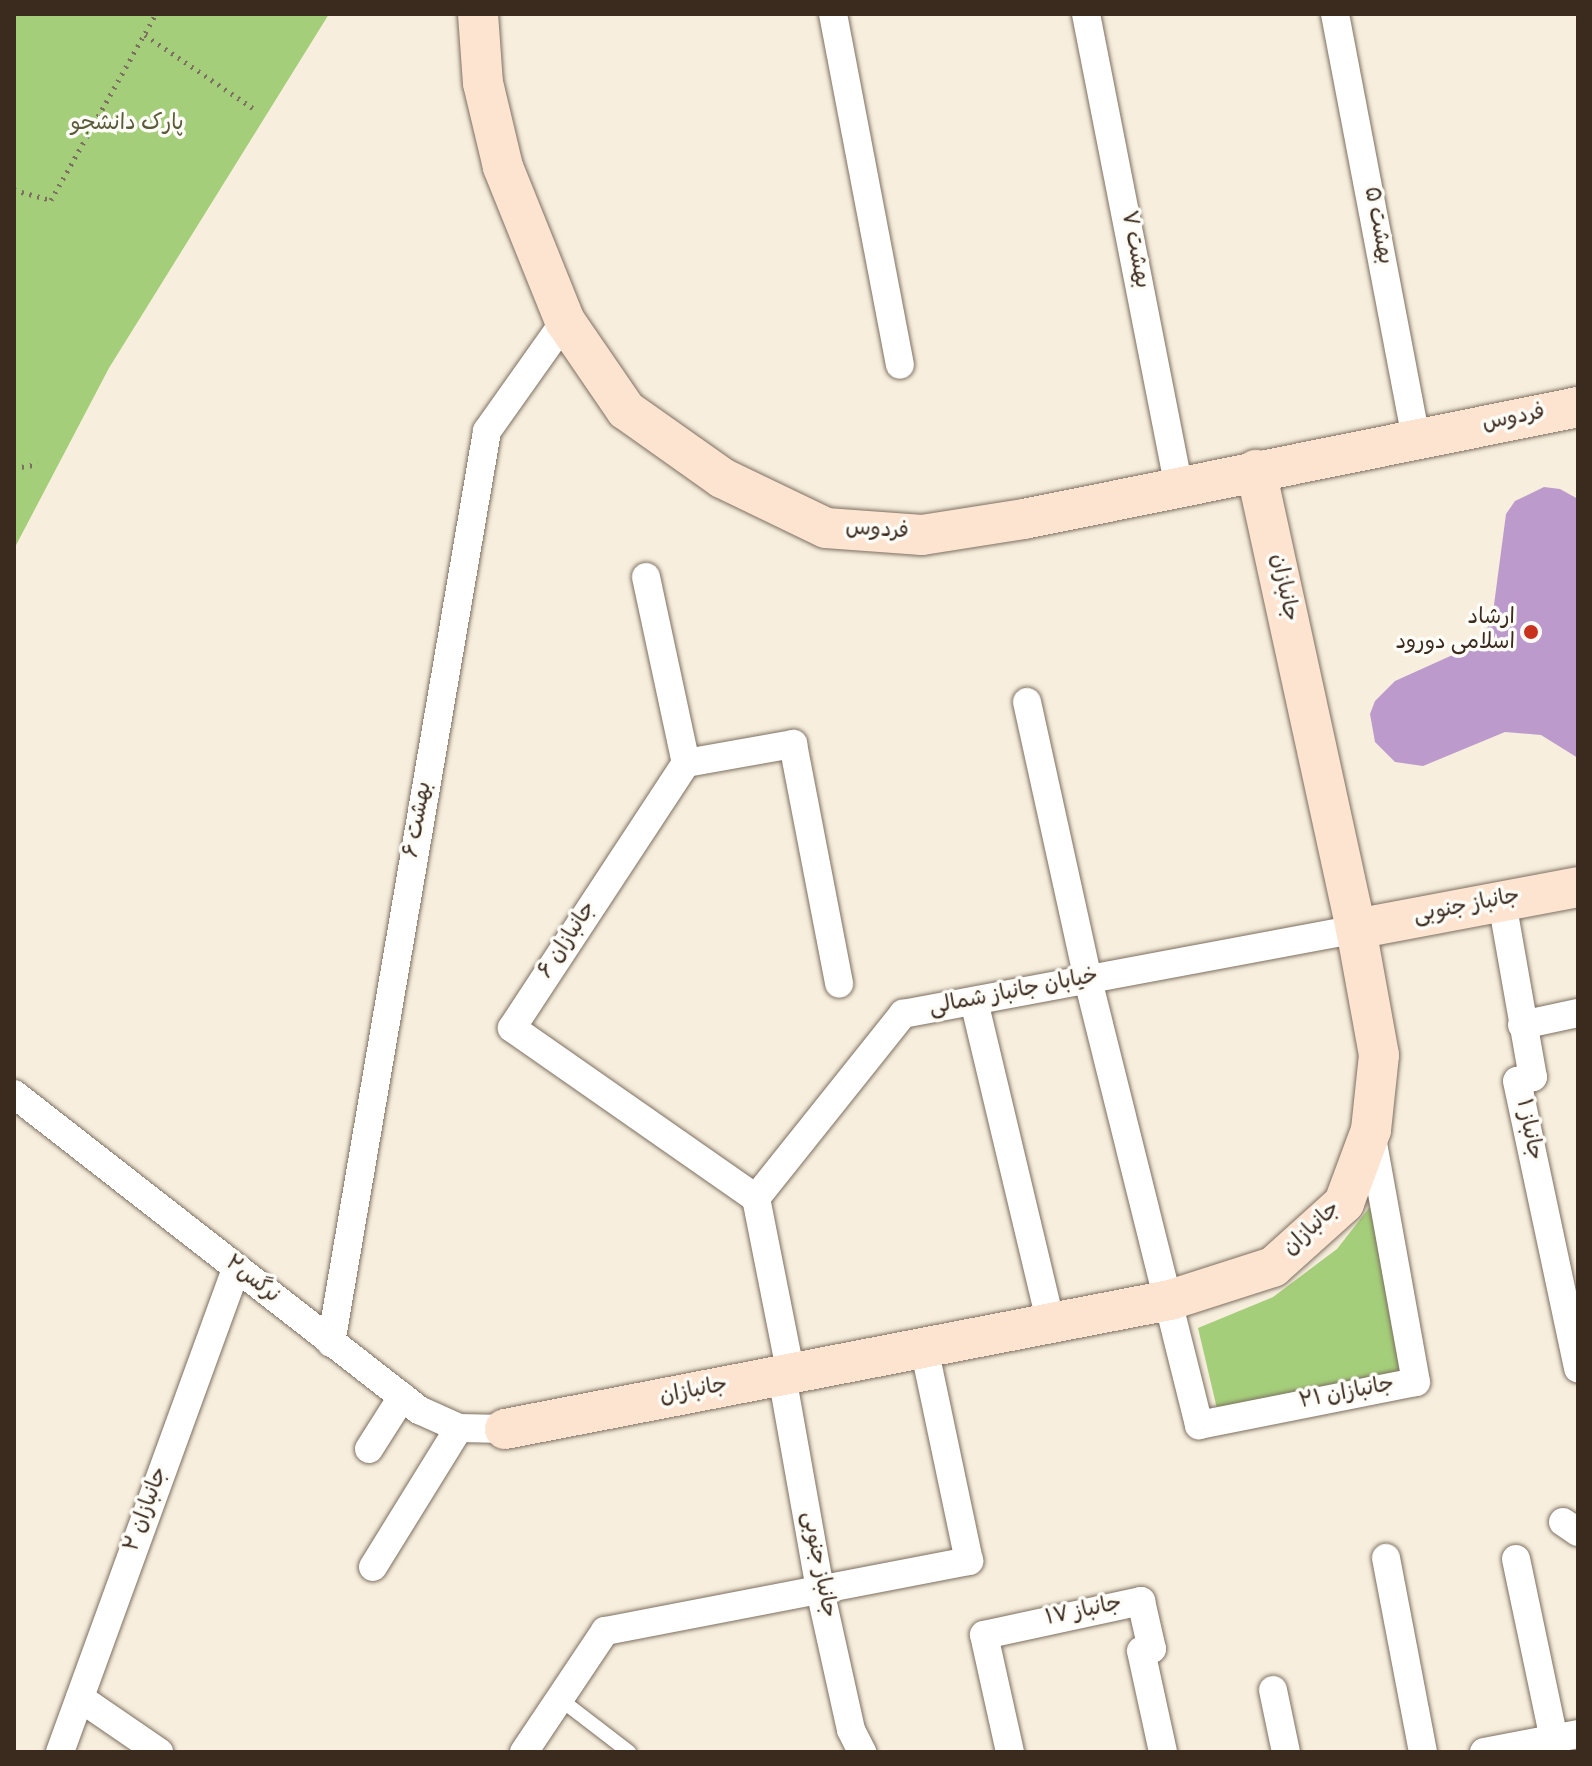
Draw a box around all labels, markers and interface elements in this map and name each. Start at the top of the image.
park label: پارک دانشجو [70,113,184,139]
street label: بهشت ۵ [1356,185,1396,267]
street label: بهشت ۷ [1113,209,1153,291]
street label: فردوس [1481,401,1547,439]
street label: فردوس [845,517,909,547]
street label: جانبازان [1262,552,1302,624]
place label: ارشاد اسلامی دورود [1395,606,1515,658]
marker: ارشاد اسلامی دورود [1522,623,1540,641]
street label: بهشت ۶ [400,780,440,860]
street label: جانباز جنوبی [1412,885,1522,931]
street label: جانبازان ۶ [534,897,604,985]
street label: خیابان جانباز شمالی [927,965,1101,1023]
street label: جانباز ۱ [1508,1097,1546,1163]
street label: جانبازان [1279,1197,1347,1263]
street label: نرگس۲ [218,1251,284,1311]
street label: جانبازان ۲۱ [1297,1373,1397,1417]
street label: جانبازان [658,1374,730,1412]
street label: جانبازان ۲ [120,1464,176,1556]
street label: جانباز جنوبی [794,1510,840,1620]
street label: جانباز ۱۷ [1043,1592,1125,1634]

